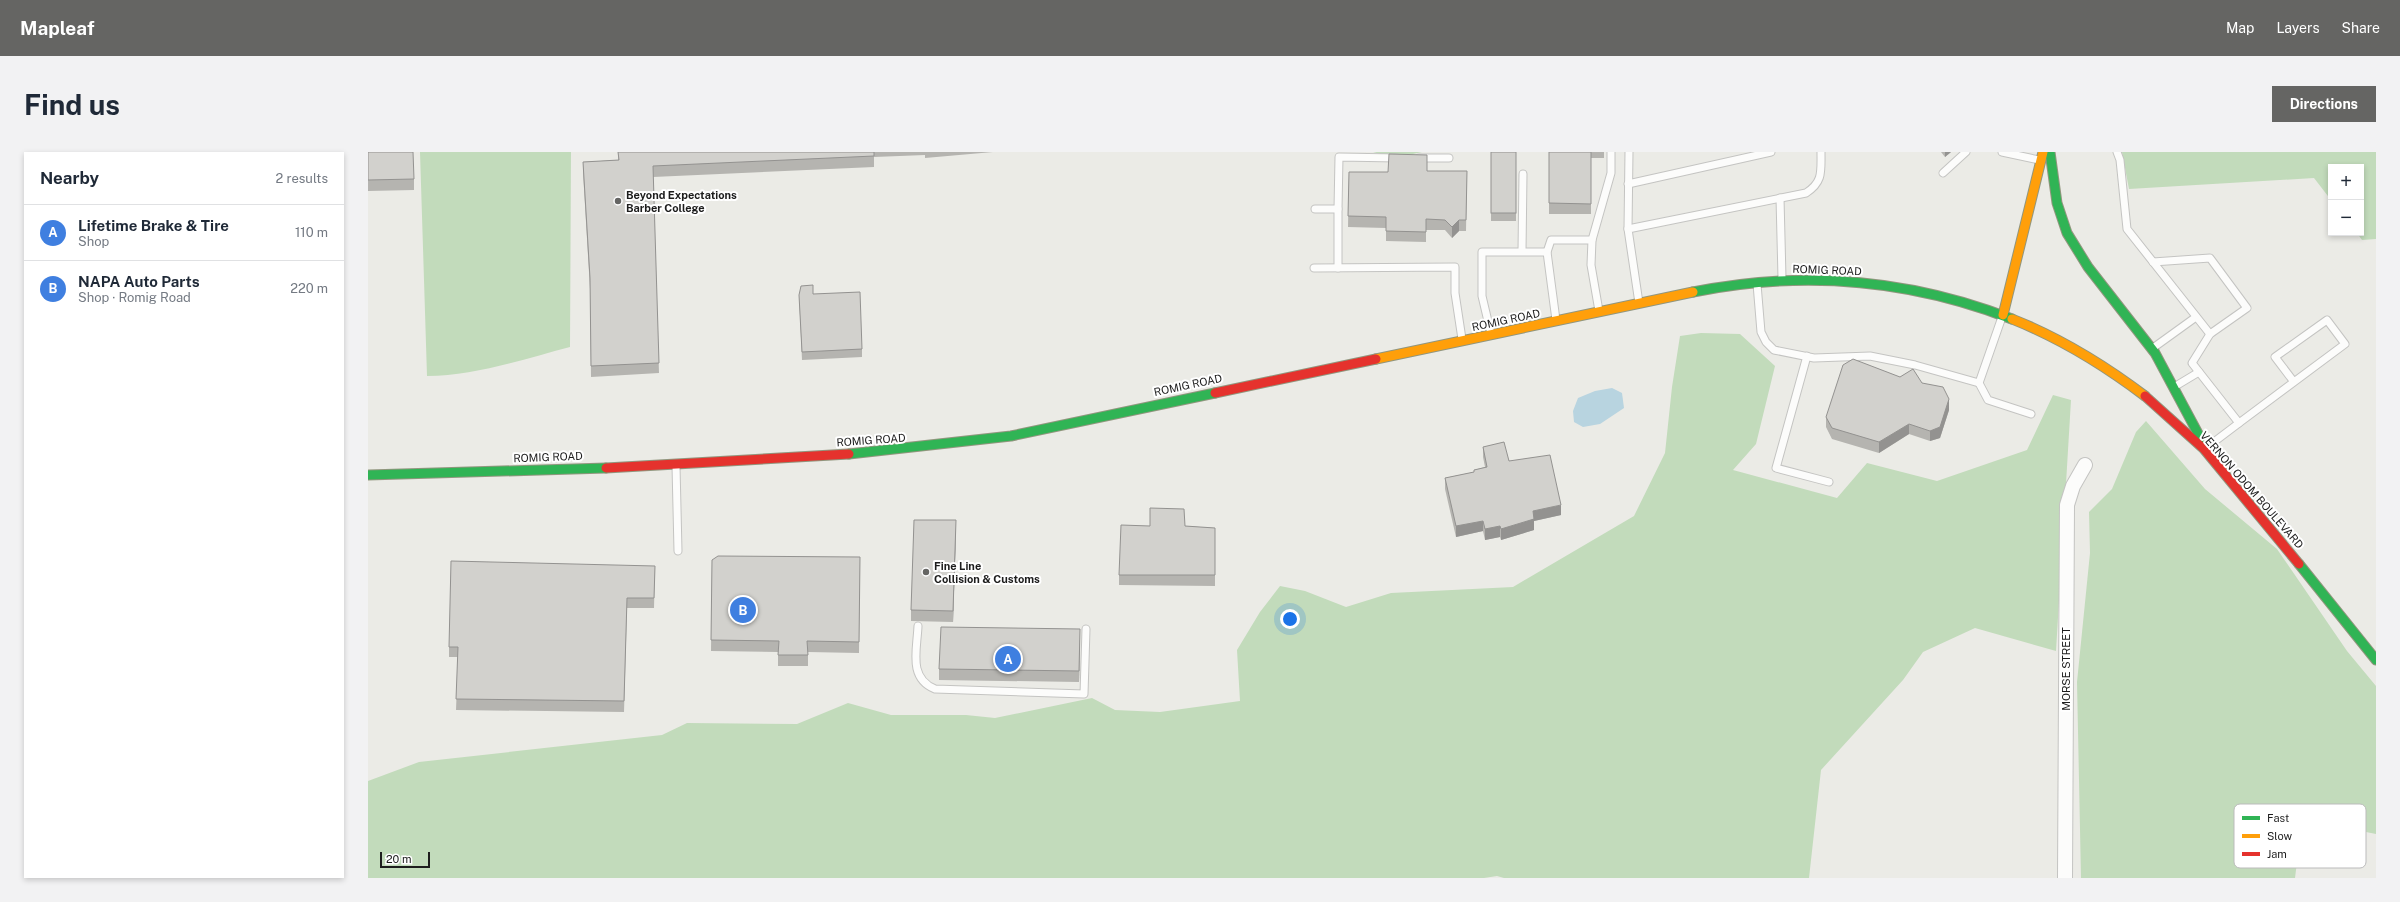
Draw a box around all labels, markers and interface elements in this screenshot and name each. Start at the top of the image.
text: Mapleaf [20,17,94,39]
text: Map [2226,20,2254,36]
text: Layers [2276,20,2320,36]
text: Share [2342,20,2380,36]
button: Directions [2272,86,2376,122]
text: Find us [24,88,120,121]
map controls [2328,164,2364,236]
button: + [2328,164,2364,200]
text: Nearby [40,168,99,188]
text: 2 results [276,171,328,186]
place label: Beyond Expectations Barber College [626,189,737,214]
marker: Beyond Expectations Barber College [613,196,623,206]
button: − [2328,200,2364,236]
text: Lifetime Brake & Tire [78,217,229,234]
text: A [48,225,58,240]
text: 110 m [295,225,328,240]
text: Shop [78,234,109,249]
street label: ROMIG ROAD [1792,263,1862,277]
text: NAPA Auto Parts [78,273,200,290]
text: B [49,281,57,296]
text: 220 m [290,281,328,296]
text: Shop · Romig Road [78,290,191,305]
street label: ROMIG ROAD [1471,307,1542,333]
street label: ROMIG ROAD [1153,372,1224,398]
street label: VERNON ODOM BOULEVARD [2198,429,2306,551]
street label: ROMIG ROAD [836,432,906,448]
street label: ROMIG ROAD [513,450,583,464]
place label: Fine Line Collision & Customs [934,560,1040,585]
marker: Fine Line Collision & Customs [921,567,931,577]
pin: B [730,595,756,625]
your location [1280,609,1300,629]
street label: MORSE STREET [2060,627,2072,711]
pin: A [995,644,1021,674]
legend [2234,804,2366,868]
text: Fast [2267,812,2289,824]
text: Slow [2267,830,2293,842]
text: Jam [2267,848,2287,860]
scale bar [380,850,430,869]
text: 20 m [386,853,411,865]

